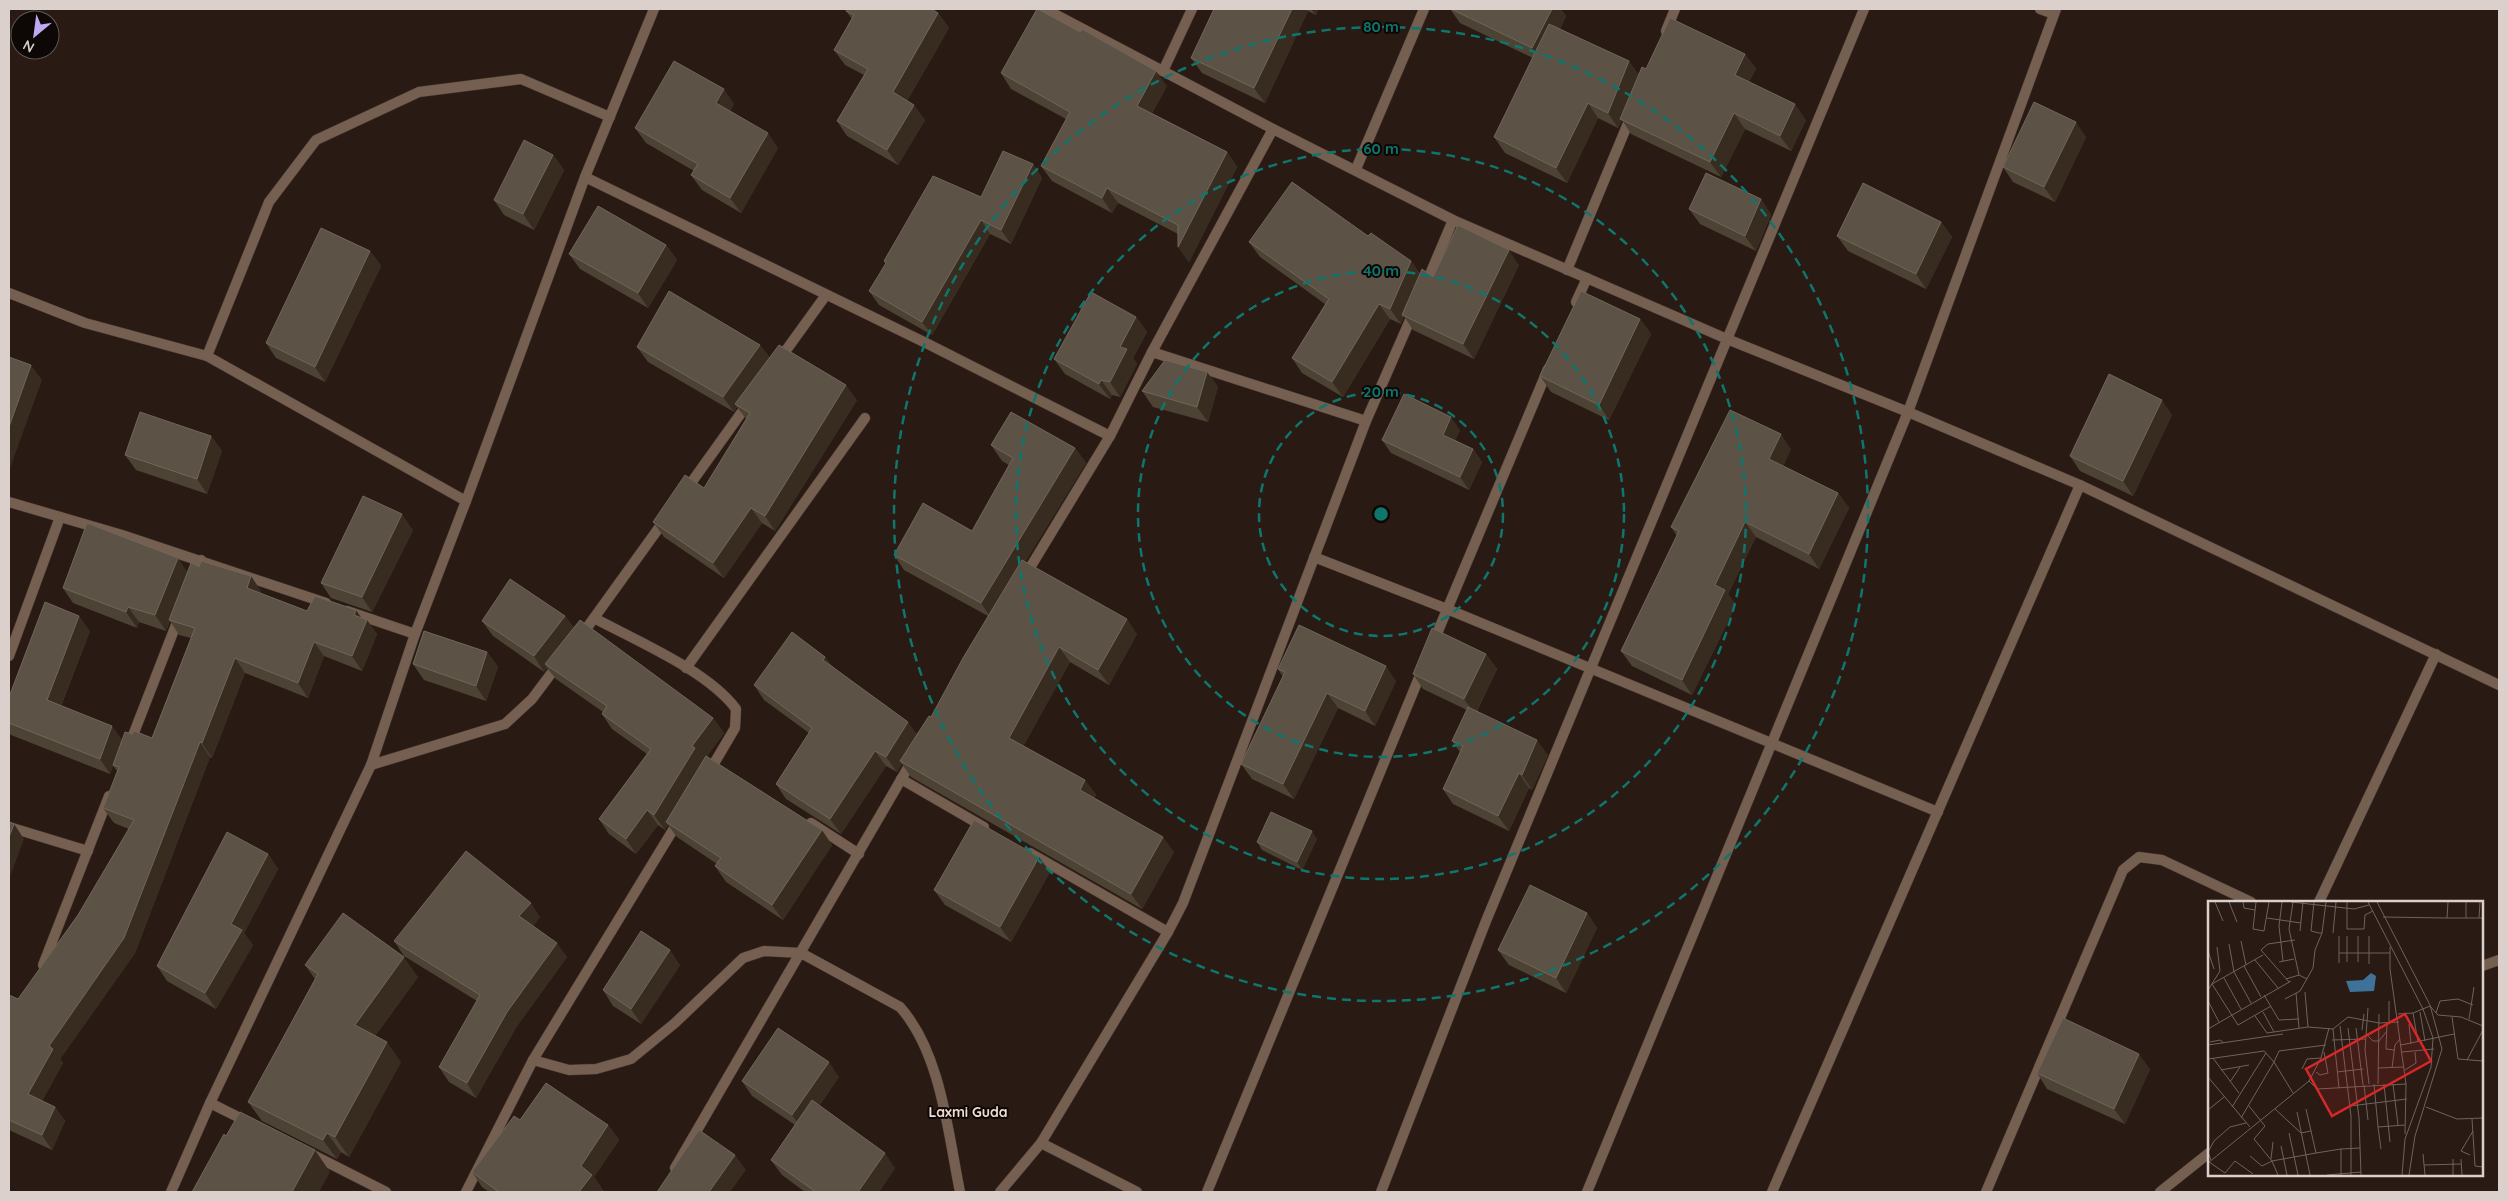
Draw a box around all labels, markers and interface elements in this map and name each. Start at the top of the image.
north arrow [10,10,60,60]
text: 80 m [1363,17,1399,36]
text: N [20,36,38,57]
text: 60 m [1363,139,1399,158]
text: 40 m [1363,261,1399,280]
text: 20 m [1363,382,1399,401]
centre of rings [1372,505,1390,523]
inset map [2208,901,2483,1176]
district label: Laxmi Guda [928,1103,1008,1121]

